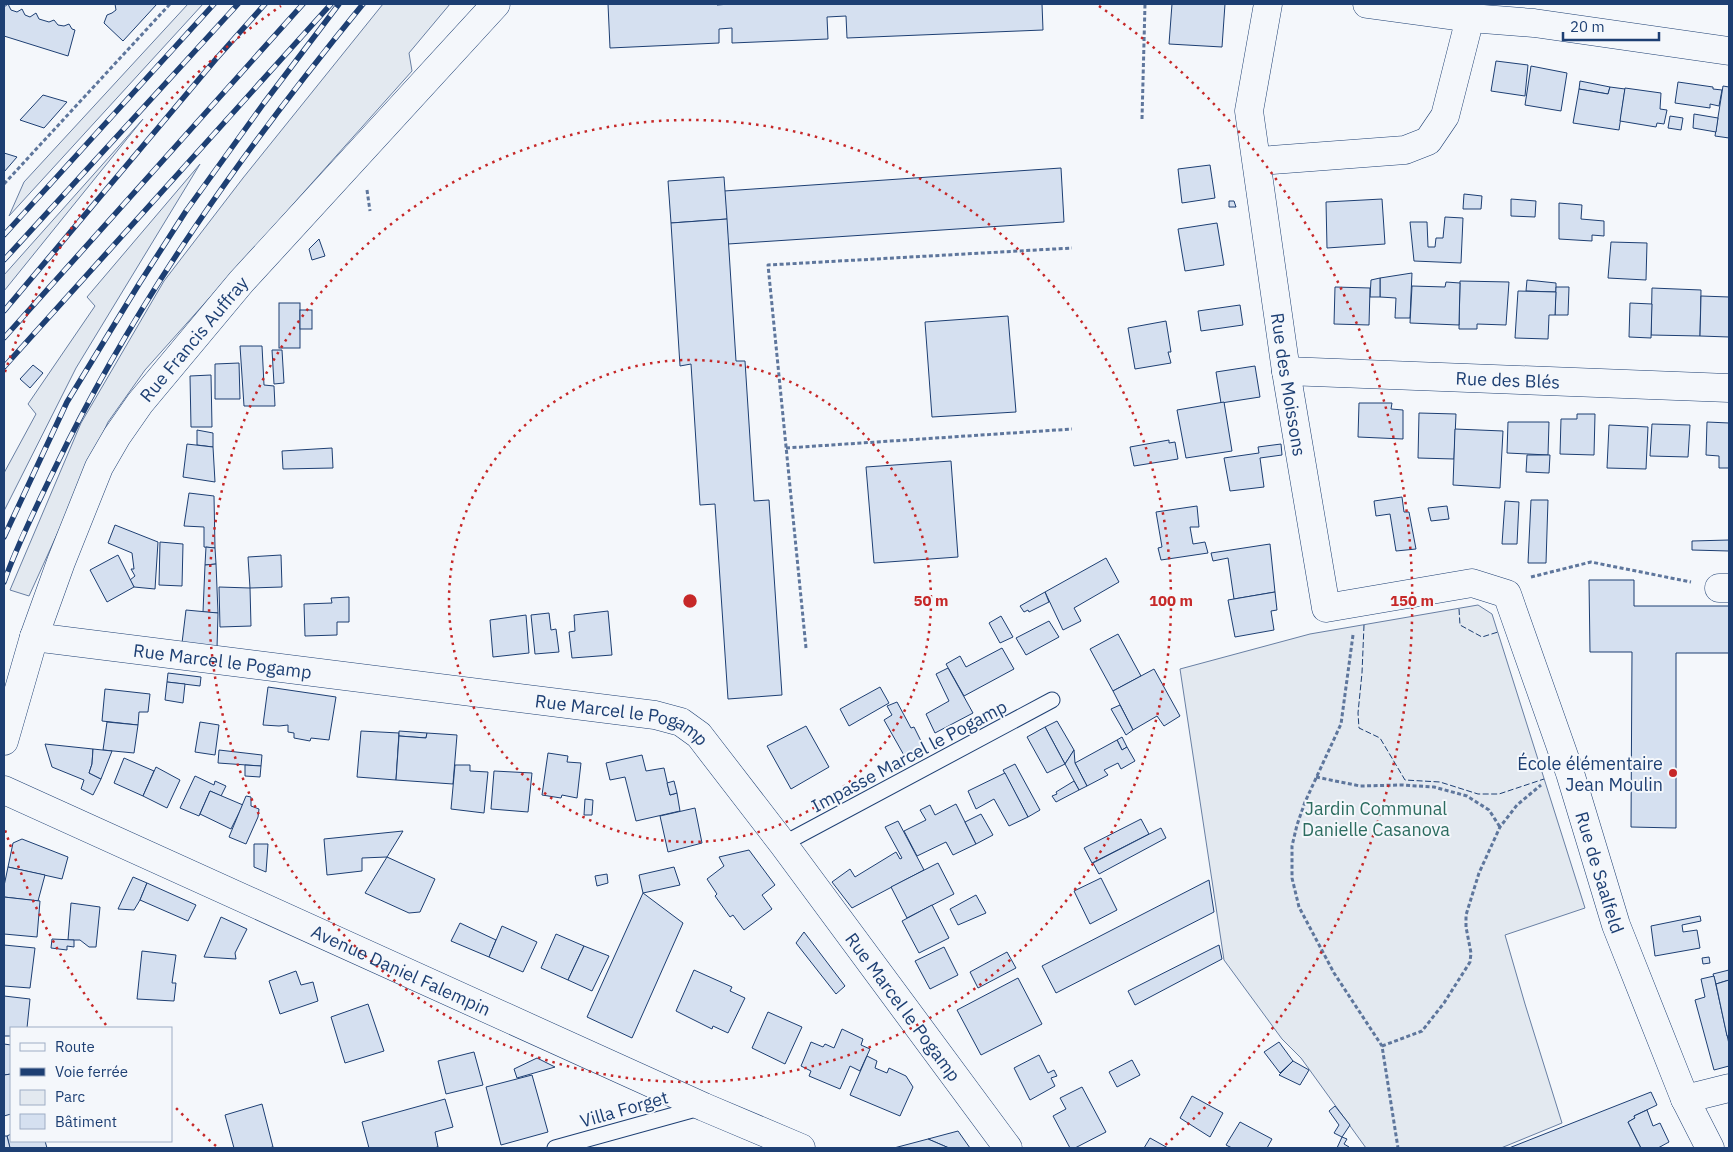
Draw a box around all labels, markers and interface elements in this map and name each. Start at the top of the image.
scale bar [1563,10,1659,42]
text: 20 m [1570,17,1605,36]
street label: Rue Francis Auffray [134,271,253,406]
street label: Rue des Moissons [1266,311,1312,458]
street label: Rue des Blés [1455,366,1561,393]
text: 50 m [914,591,948,610]
text: 100 m [1149,591,1193,610]
text: 150 m [1390,591,1434,610]
centre of rings [681,592,699,610]
street label: Rue Marcel le Pogamp [132,638,313,683]
street label: Rue Marcel le Pogamp [534,689,714,750]
street label: Impasse Marcel le Pogamp [807,695,1011,817]
place label: École élémentaire Jean Moulin [1517,752,1663,796]
marker: École élémentaire Jean Moulin [1667,767,1679,779]
park label: Jardin Communal Danielle Casanova [1302,797,1450,841]
street label: Rue de Saalfeld [1571,809,1630,937]
street label: Avenue Daniel Falempin [308,919,495,1020]
street label: Rue Marcel le Pogamp [841,928,966,1086]
legend [10,1027,172,1142]
text: Route [55,1037,95,1056]
text: Voie ferrée [55,1062,128,1081]
street label: Villa Forget [577,1085,671,1133]
text: Parc [55,1087,85,1106]
text: Bâtiment [55,1112,117,1131]

